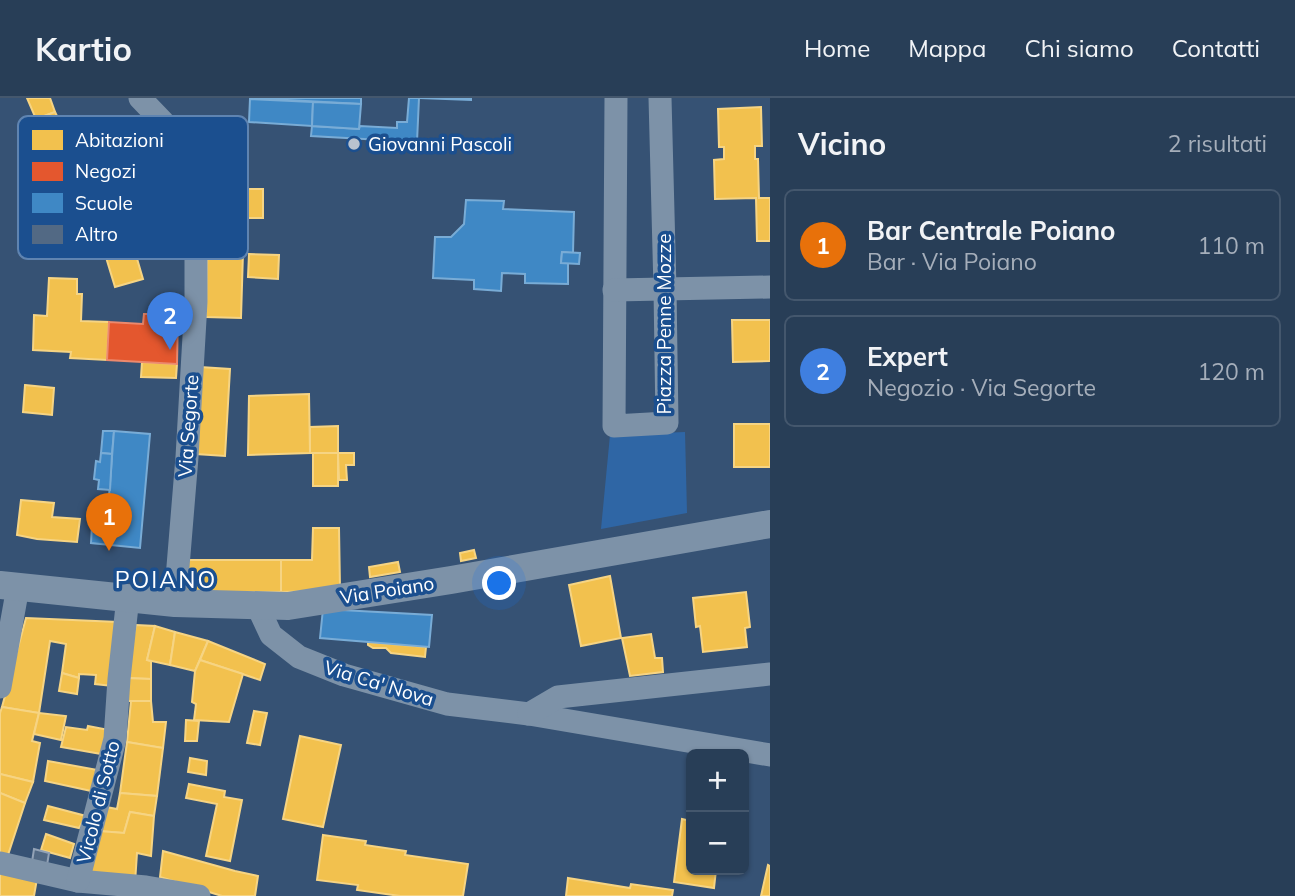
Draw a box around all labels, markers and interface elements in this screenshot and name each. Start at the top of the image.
text: Kartio [35,28,132,69]
text: Home [804,33,870,63]
text: Mappa [908,33,986,63]
text: Chi siamo [1024,33,1134,63]
text: Contatti [1172,33,1260,63]
legend [18,116,248,259]
text: Vicino [798,125,886,163]
text: Abitazioni [75,128,164,152]
text: 2 risultati [1168,129,1267,158]
place label: Giovanni Pascoli [368,132,512,156]
marker: Giovanni Pascoli [346,136,362,152]
text: Negozi [75,159,136,183]
text: Scuole [75,191,133,215]
text: Bar Centrale Poiano [867,214,1115,247]
text: Altro [75,222,118,246]
text: 1 [816,231,830,260]
text: 110 m [1197,231,1265,260]
street label: Piazza Penne Mozze [652,233,676,415]
text: Bar · Via Poiano [867,247,1037,276]
pin: 2 [147,292,193,350]
text: Expert [867,340,948,373]
text: 2 [816,357,830,386]
text: 120 m [1197,357,1265,386]
text: Negozio · Via Segorte [867,373,1096,402]
street label: Via Segorte [172,374,204,478]
pin: 1 [86,493,132,551]
district label: POIANO [115,565,217,594]
your location [482,566,516,600]
street label: Via Poiano [338,571,436,609]
street label: Via Ca' Nova [321,655,437,711]
street label: Vicolo di Sotto [71,738,125,866]
map controls [686,749,749,875]
button: + [686,749,749,812]
button: − [686,812,749,875]

